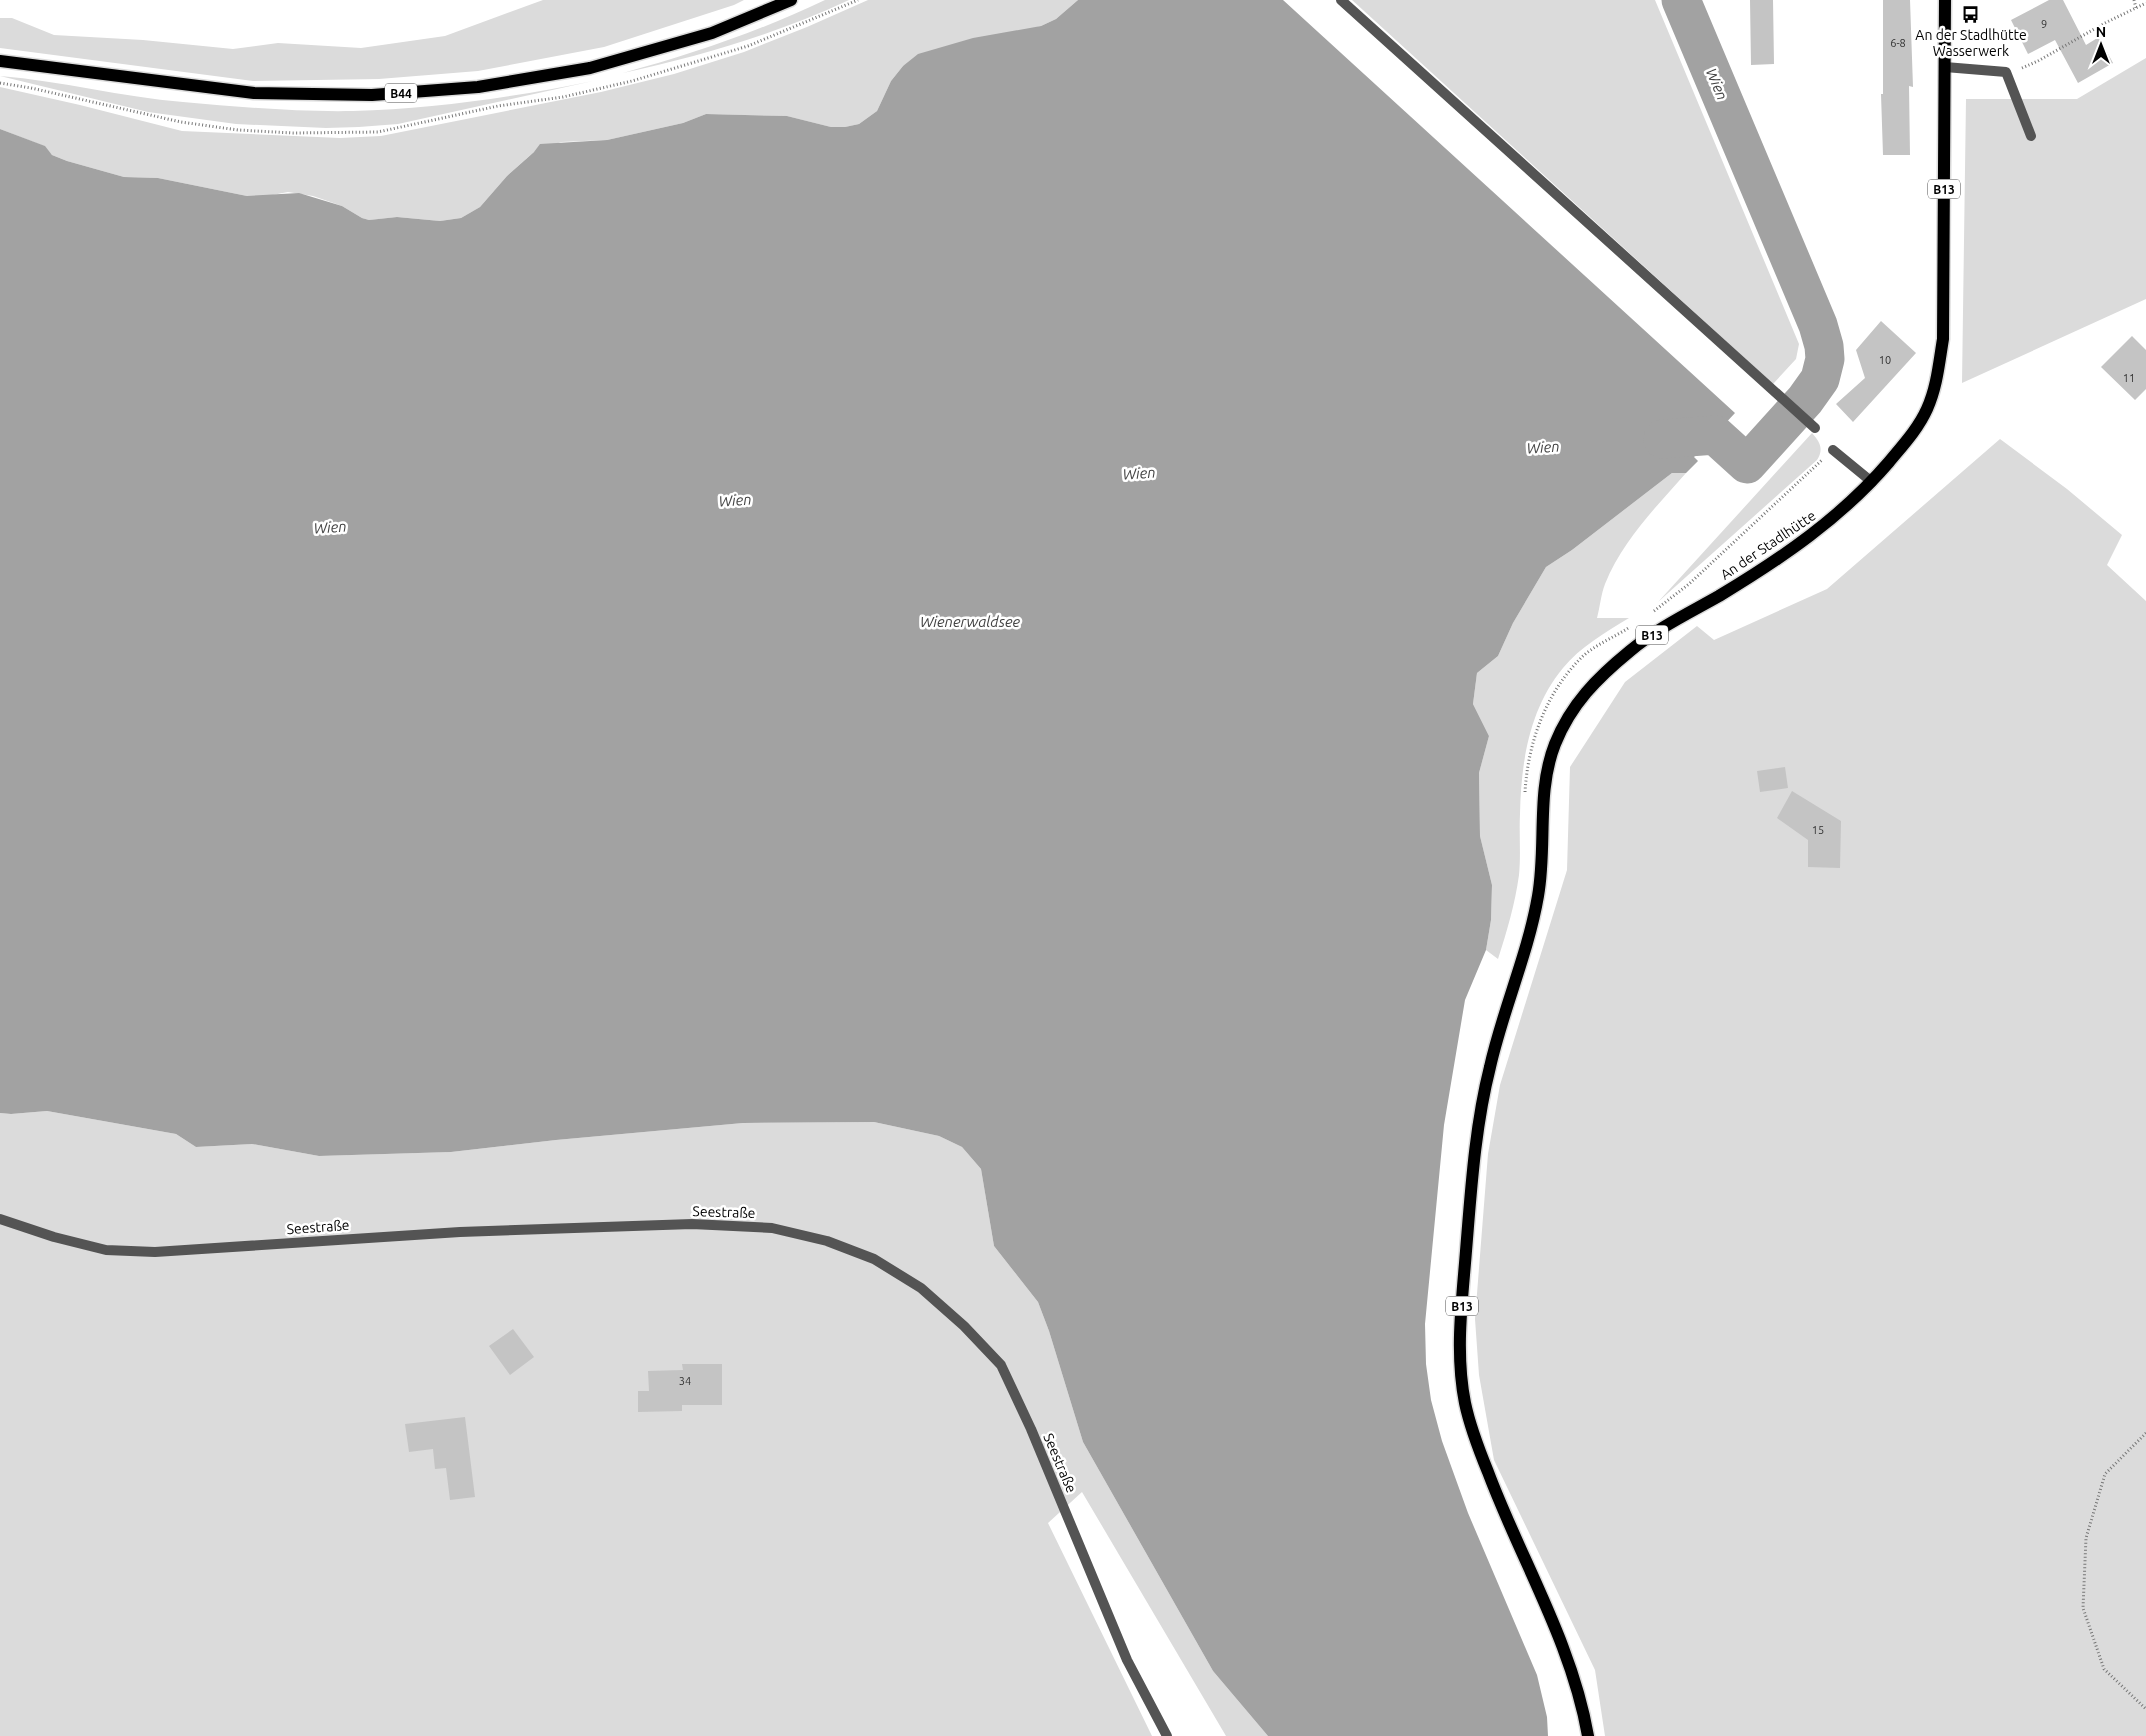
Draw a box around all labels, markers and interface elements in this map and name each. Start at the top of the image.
bus stop icon: An der Stadlhütte Wasserwerk [1961,5,1981,25]
house number: 9 [2041,18,2047,30]
north arrow [2076,20,2126,70]
text: N [2096,24,2106,40]
place label: An der Stadlhütte Wasserwerk [1915,27,2027,59]
house number: 6-8 [1890,37,1906,49]
water label: Wien [1703,66,1731,102]
road number: B44 [385,84,417,102]
road number: B13 [1928,180,1960,198]
house number: 10 [1879,354,1891,366]
house number: 11 [2123,372,2135,384]
water label: Wien [1526,437,1560,457]
water label: Wien [1122,463,1156,483]
water label: Wien [718,490,752,510]
street label: An der Stadlhütte [1717,507,1819,583]
water label: Wien [313,517,347,537]
water label: Wienerwaldsee [920,613,1020,630]
road number: B13 [1636,626,1668,644]
house number: 15 [1812,824,1824,836]
street label: Seestraße [692,1203,756,1221]
street label: Seestraße [286,1217,350,1237]
road number: B13 [1446,1296,1478,1315]
house number: 34 [679,1375,691,1387]
street label: Seestraße [1040,1431,1080,1495]

